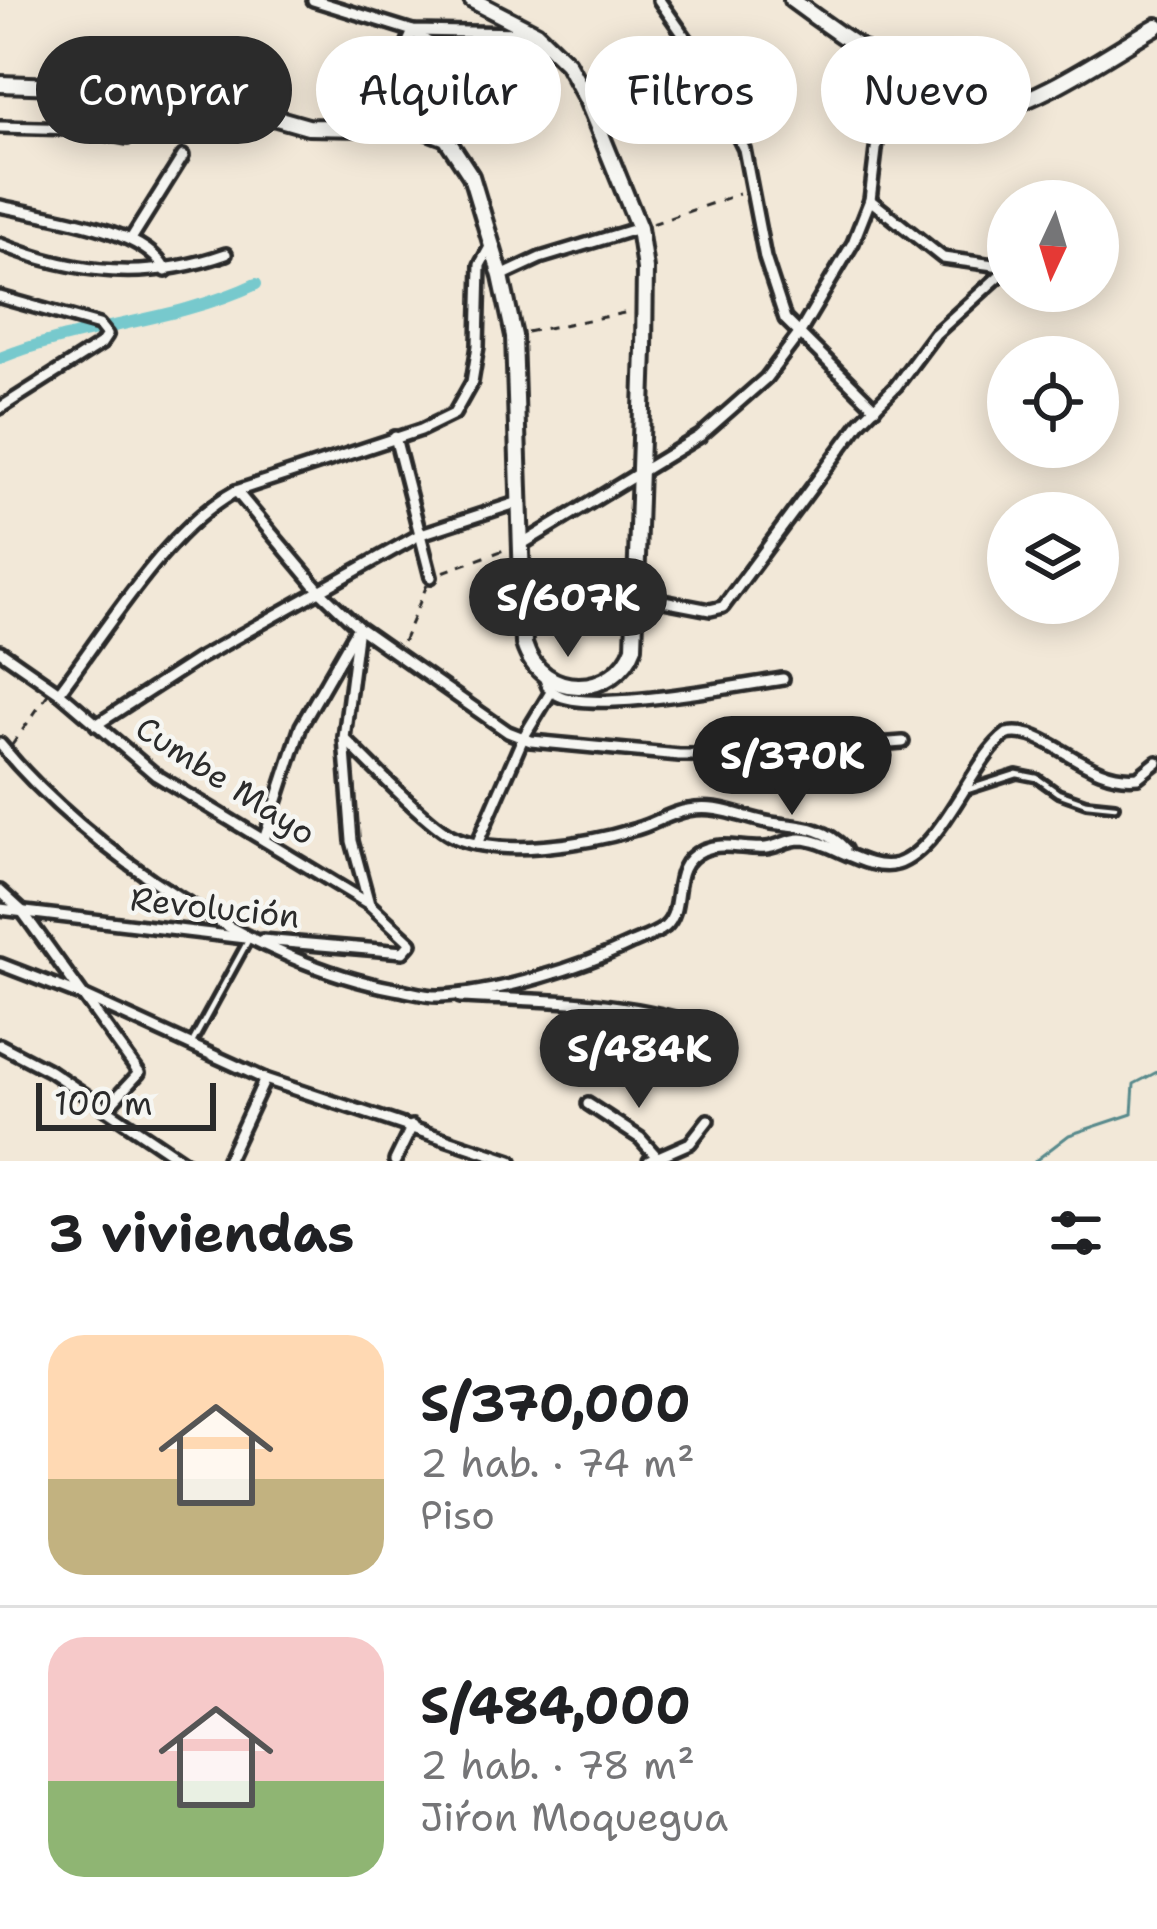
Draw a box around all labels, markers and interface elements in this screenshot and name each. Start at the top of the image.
chip: Comprar [36,36,292,144]
chip: Alquilar [316,36,561,144]
chip: Filtros [585,36,797,144]
chip: Nuevo [821,36,1031,144]
north arrow [987,180,1119,312]
map controls [987,180,1119,624]
button: locate [987,336,1119,468]
button: layers [987,492,1119,624]
pin: S/607K [470,558,666,660]
text: S/607K [496,571,640,623]
street label: Cumbe Mayo [127,705,324,855]
pin: S/370K [694,716,890,818]
text: S/370K [720,729,864,781]
street label: Revolución [128,876,302,939]
pin: S/484K [541,1009,737,1111]
text: S/484K [567,1022,711,1074]
scale bar [36,1077,216,1130]
text: 100 m [54,1081,153,1126]
text: 3 viviendas [48,1199,354,1267]
icon: filters [1043,1200,1109,1266]
text: S/370,000 [420,1369,691,1437]
icon: home [144,1383,288,1527]
text: 2 hab. · 74 m² [420,1437,695,1489]
text: Piso [420,1489,495,1541]
text: S/484,000 [420,1671,691,1739]
icon: home [144,1685,288,1829]
text: 2 hab. · 78 m² [420,1739,695,1791]
text: Jiŕon Moquegua [420,1791,728,1843]

